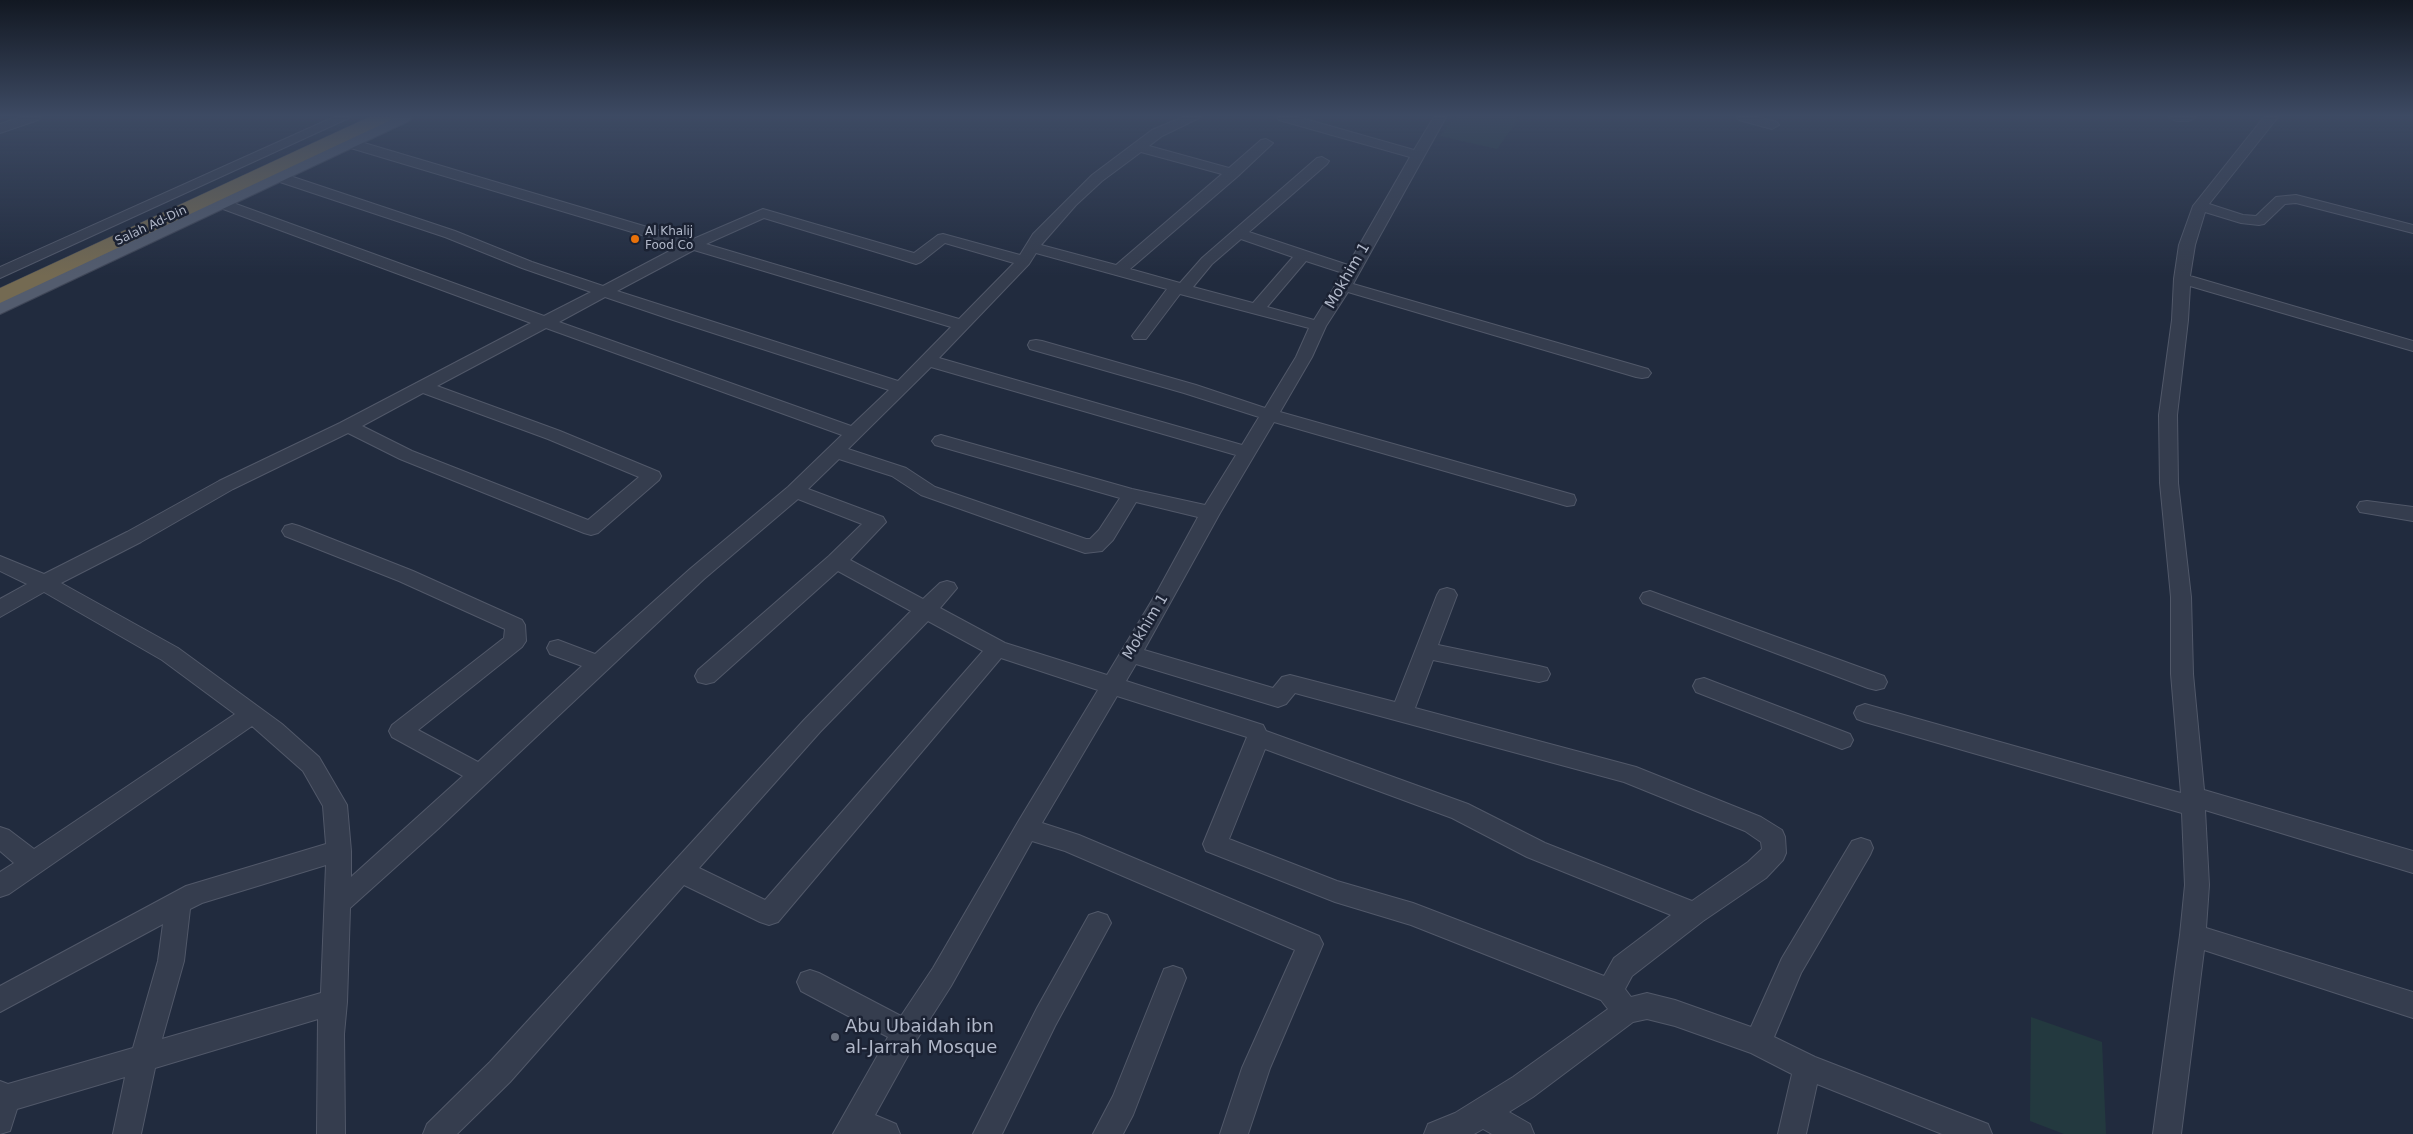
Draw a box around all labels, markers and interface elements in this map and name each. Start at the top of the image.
street label: Salah Ad-Din [113,203,189,249]
place label: Al Khalij Food Co [645,225,693,253]
marker: Al Khalij Food Co [629,233,641,245]
street label: Mokhim 1 [1322,240,1374,312]
street label: Mokhim 1 [1119,591,1173,663]
place label: Abu Ubaidah ibn al-Jarrah Mosque [845,1016,997,1058]
marker: Abu Ubaidah ibn al-Jarrah Mosque [829,1031,841,1043]

